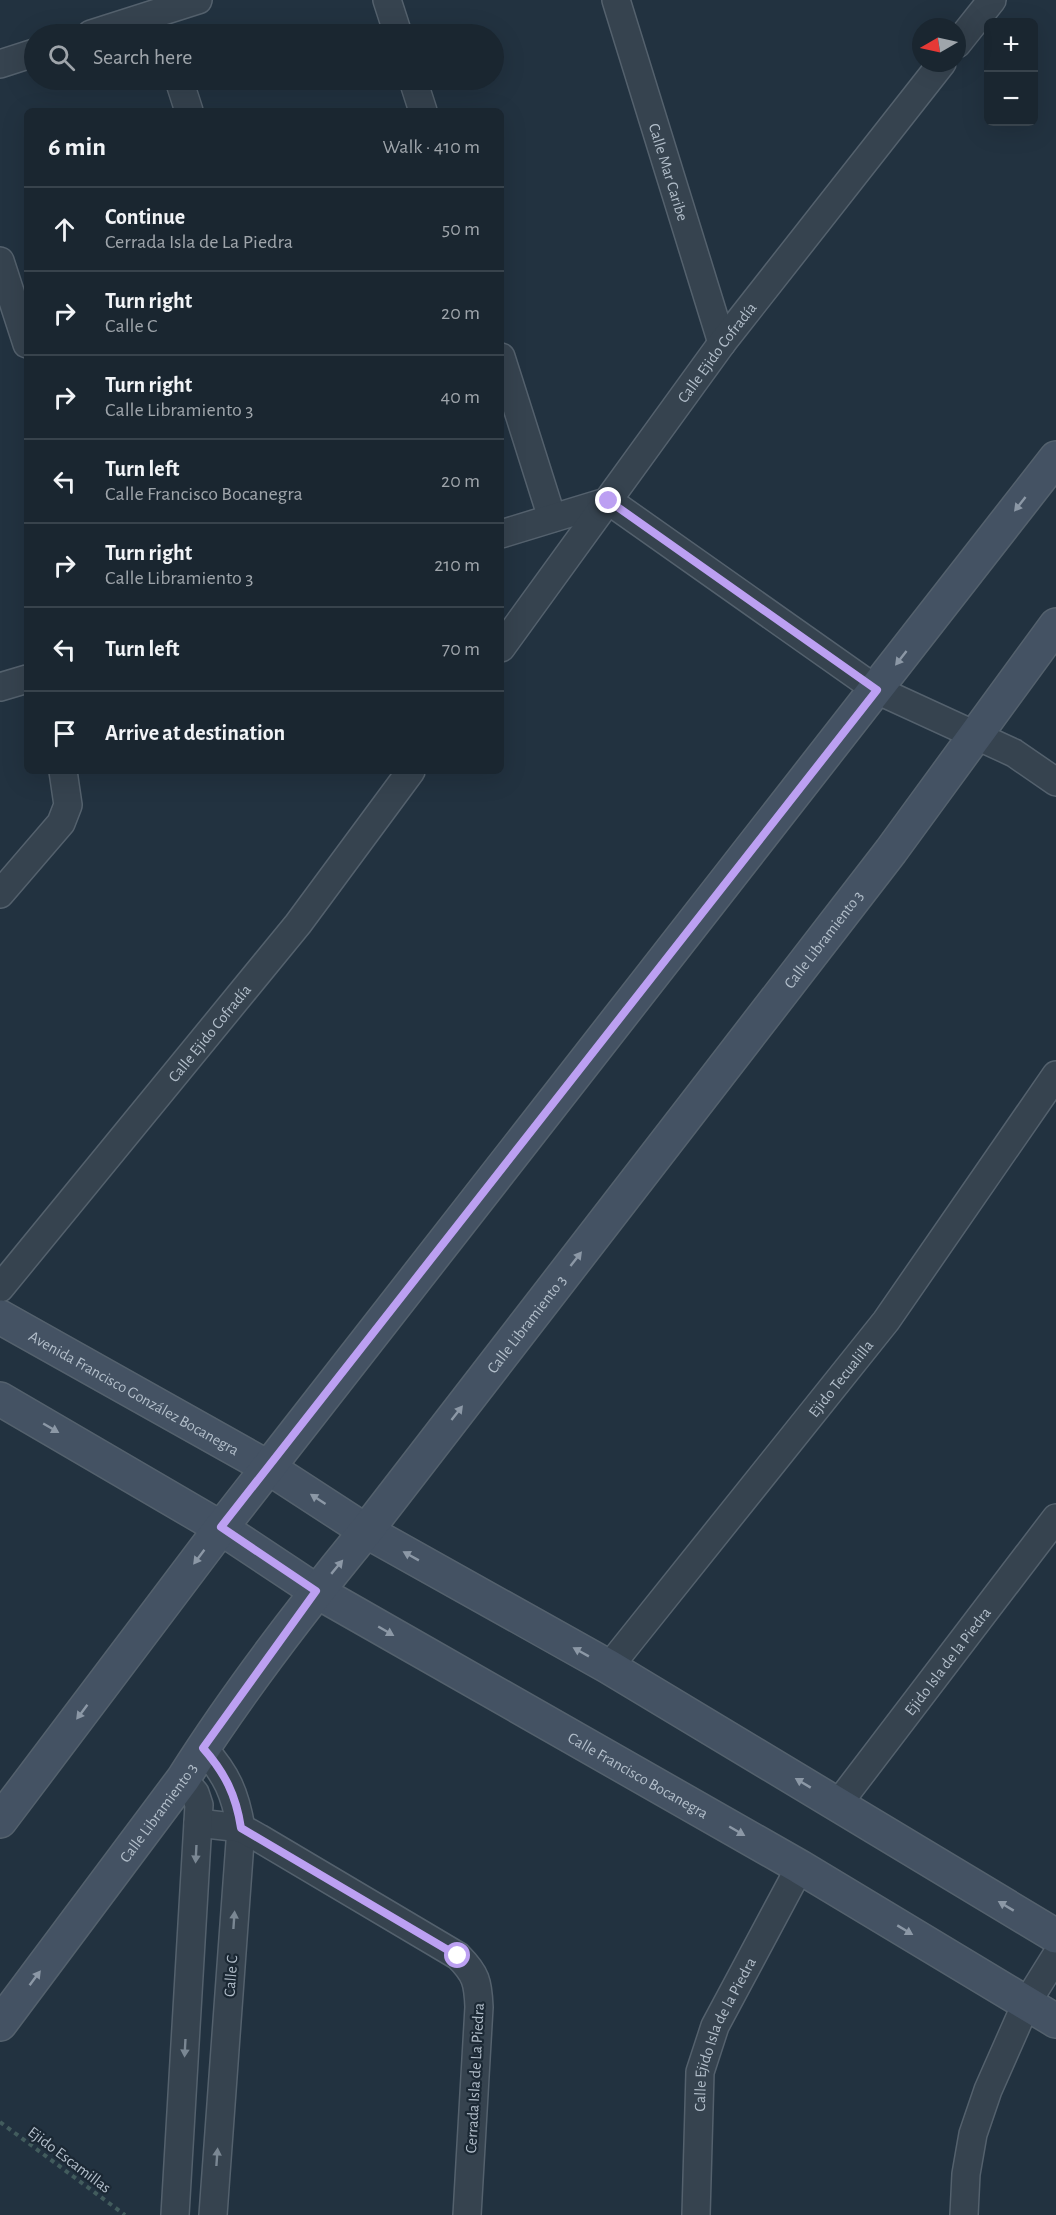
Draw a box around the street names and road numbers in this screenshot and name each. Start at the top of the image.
street label: Calle Mar Caribe [646,121,691,223]
street label: Calle Ejido Cofradía [675,300,760,406]
street label: Calle Libramiento 3 [781,888,866,992]
street label: Calle Ejido Cofradía [165,982,254,1085]
street label: Calle Libramiento 3 [484,1272,569,1376]
street label: Avenida Francisco González Bocanegra [26,1328,241,1458]
street label: Ejido Tecualilla [805,1337,877,1420]
street label: Ejido Isla de la Piedra [902,1604,994,1718]
street label: Calle Francisco Bocanegra [565,1730,711,1822]
street label: Calle Libramiento 3 [117,1760,200,1865]
street label: Calle C [222,1955,240,1998]
street label: Calle Ejido Isla de la Piedra [692,1955,759,2112]
street label: Cerrada Isla de La Piedra [463,2003,487,2154]
street label: Ejido Escamillas [24,2124,114,2197]

